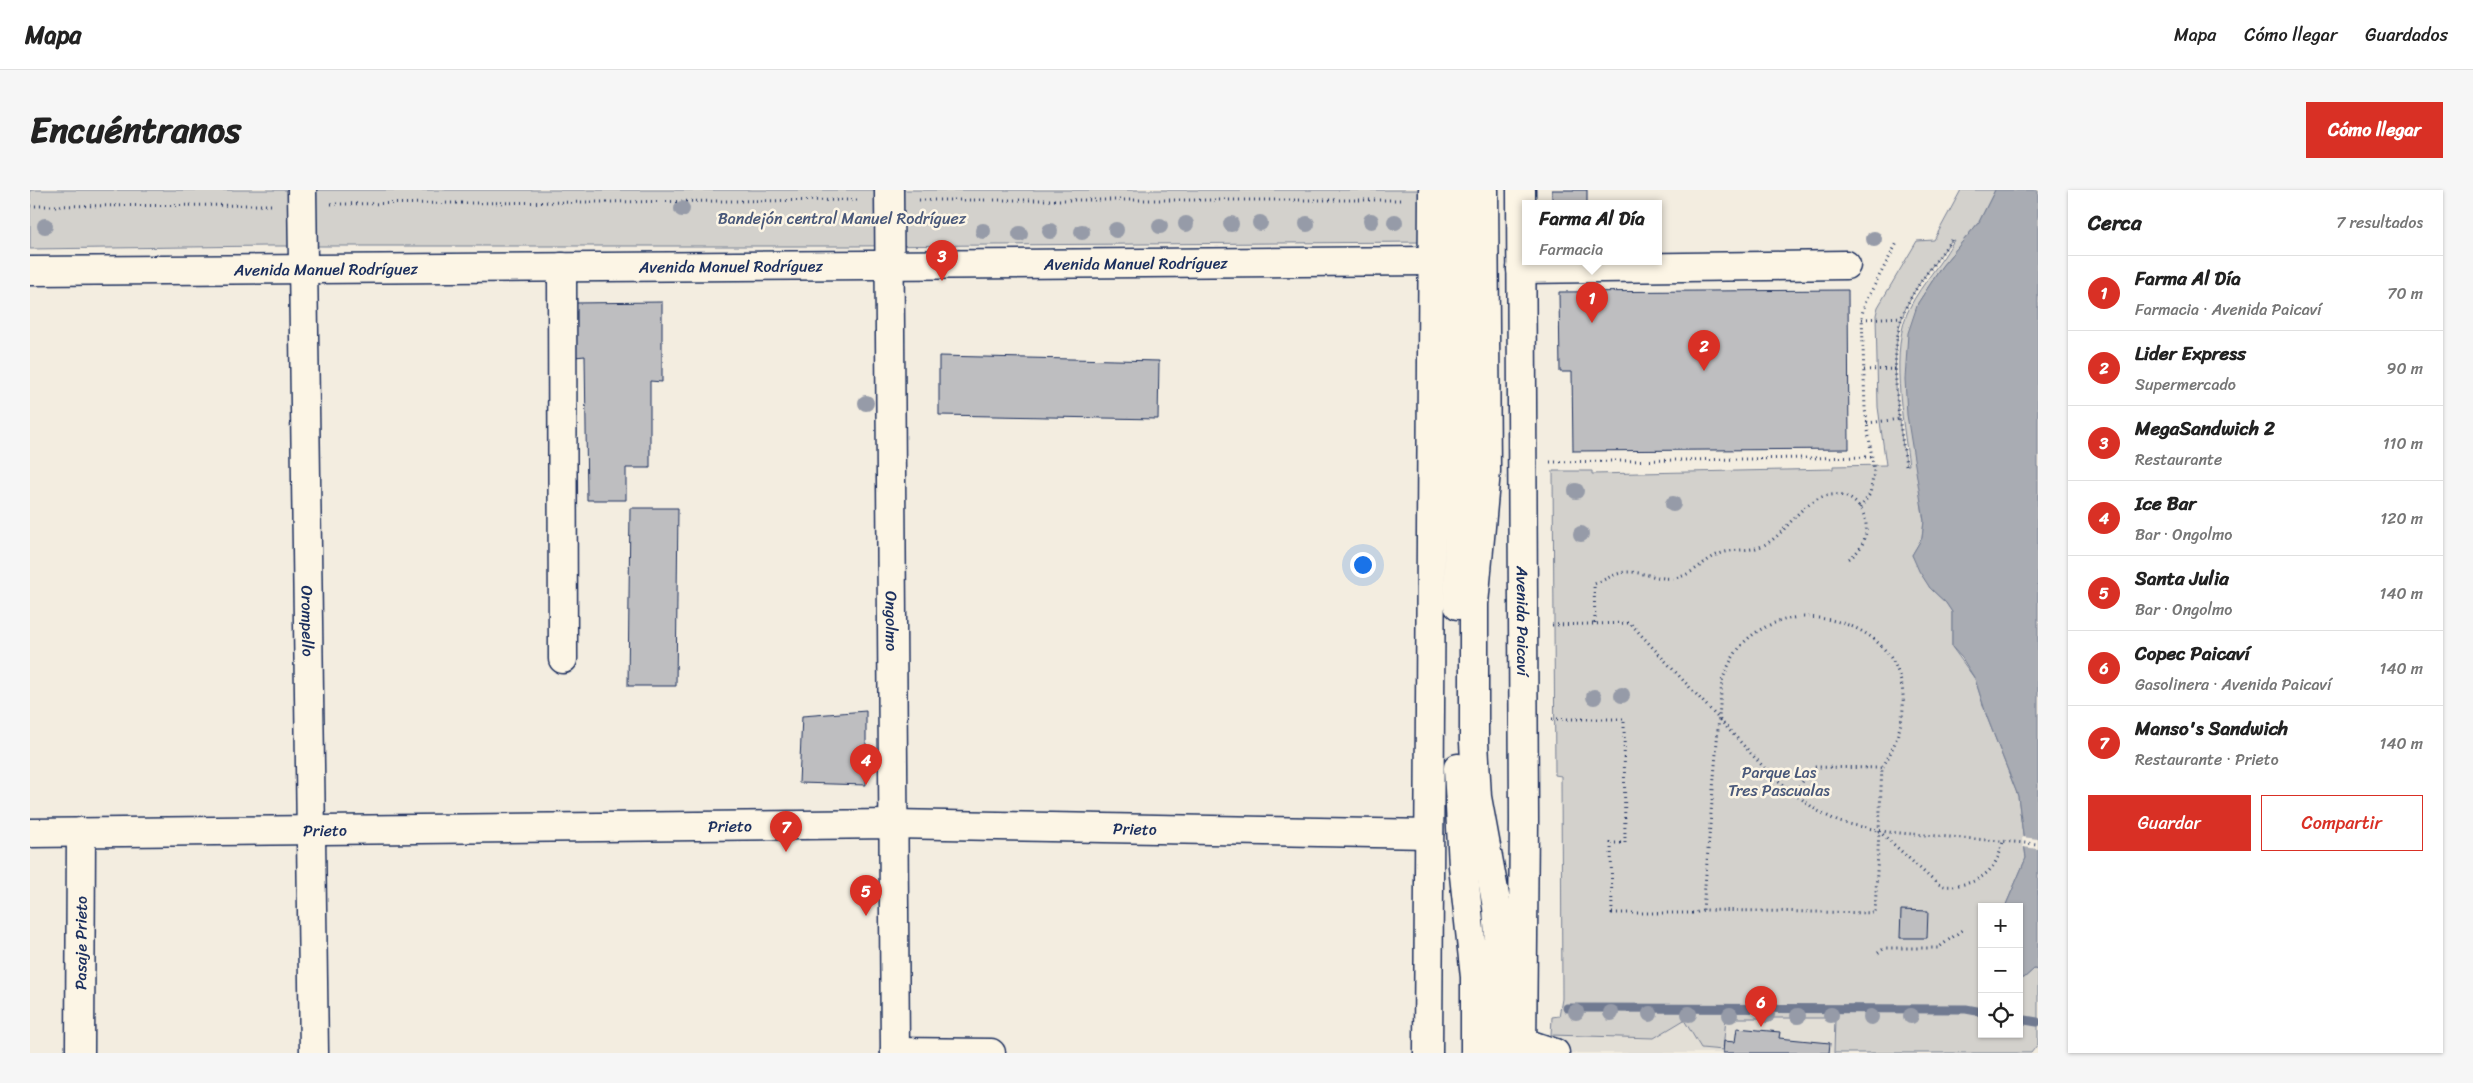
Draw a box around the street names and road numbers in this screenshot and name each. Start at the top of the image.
street label: Avenida Manuel Rodríguez [1043,248,1228,278]
street label: Avenida Manuel Rodríguez [638,251,823,281]
street label: Avenida Manuel Rodríguez [233,254,418,284]
street label: Avenida Paicaví [1508,565,1538,679]
street label: Orompello [293,585,323,657]
street label: Ongolmo [877,591,907,651]
street label: Prieto [708,811,752,840]
street label: Prieto [1113,814,1157,843]
street label: Prieto [303,815,347,845]
street label: Pasaje Prieto [66,896,95,990]

